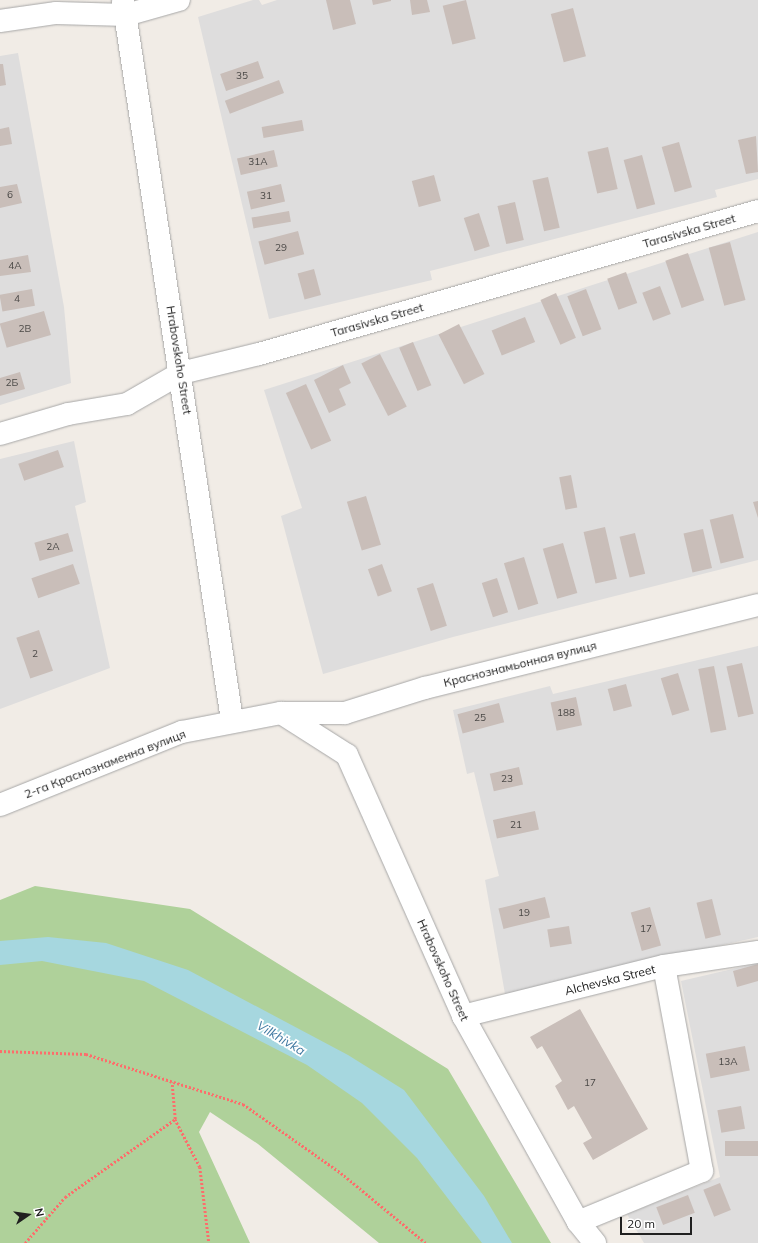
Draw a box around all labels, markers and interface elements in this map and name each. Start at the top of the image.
house number: 35 [236,70,248,82]
house number: 31А [248,156,268,168]
house number: 6 [7,189,13,201]
house number: 31 [260,190,272,202]
street label: Tarasivska Street [641,211,737,251]
house number: 29 [275,242,287,254]
house number: 4А [8,260,22,272]
house number: 4 [14,293,20,305]
street label: Tarasivska Street [329,300,425,340]
street label: Hrabovskoho Street [163,305,195,415]
house number: 2В [19,323,31,335]
house number: 2Б [6,377,18,389]
house number: 2А [46,541,60,553]
street label: Краснознамьонная вулиця [442,638,598,690]
house number: 2 [32,648,38,660]
house number: 188 [557,707,575,719]
house number: 25 [474,712,486,724]
street label: 2-га Краснознаменна вулиця [22,726,188,802]
house number: 23 [501,773,513,785]
house number: 21 [510,819,522,831]
house number: 19 [518,907,530,919]
street label: Hrabovskoho Street [414,917,472,1023]
house number: 17 [640,923,652,935]
street label: Alchevska Street [563,962,657,998]
water label: Vilkhivka [254,1017,308,1059]
house number: 13А [718,1056,738,1068]
house number: 17 [584,1077,596,1089]
north arrow [8,1195,48,1235]
text: N [32,1207,47,1218]
scale bar [622,1209,694,1235]
text: 20 m [627,1216,655,1231]

